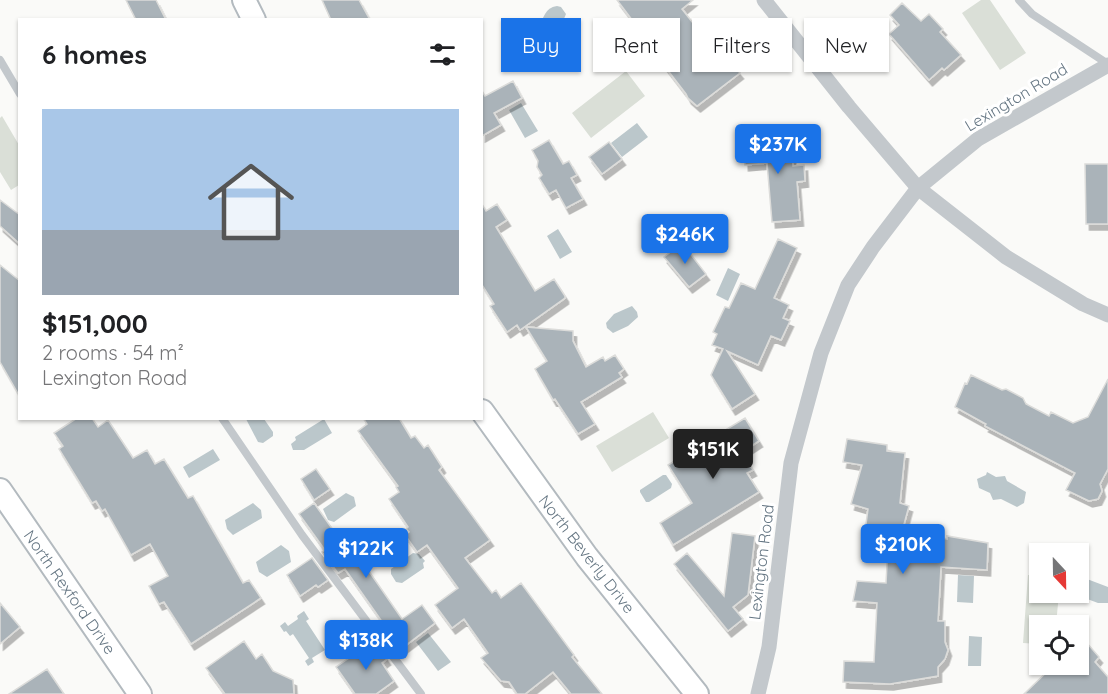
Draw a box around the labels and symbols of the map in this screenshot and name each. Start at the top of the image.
street label: Lexington Road [961,59,1071,135]
pin: $237K [736,124,820,175]
pin: $246K [643,214,727,265]
pin: $151K [671,429,755,480]
street label: North Beverly Drive [535,491,639,617]
street label: Lexington Road [744,503,778,621]
pin: $210K [861,524,945,575]
street label: North Rexford Drive [20,526,120,658]
pin: $122K [324,528,408,579]
north arrow [1029,543,1089,603]
pin: $138K [324,620,408,671]

